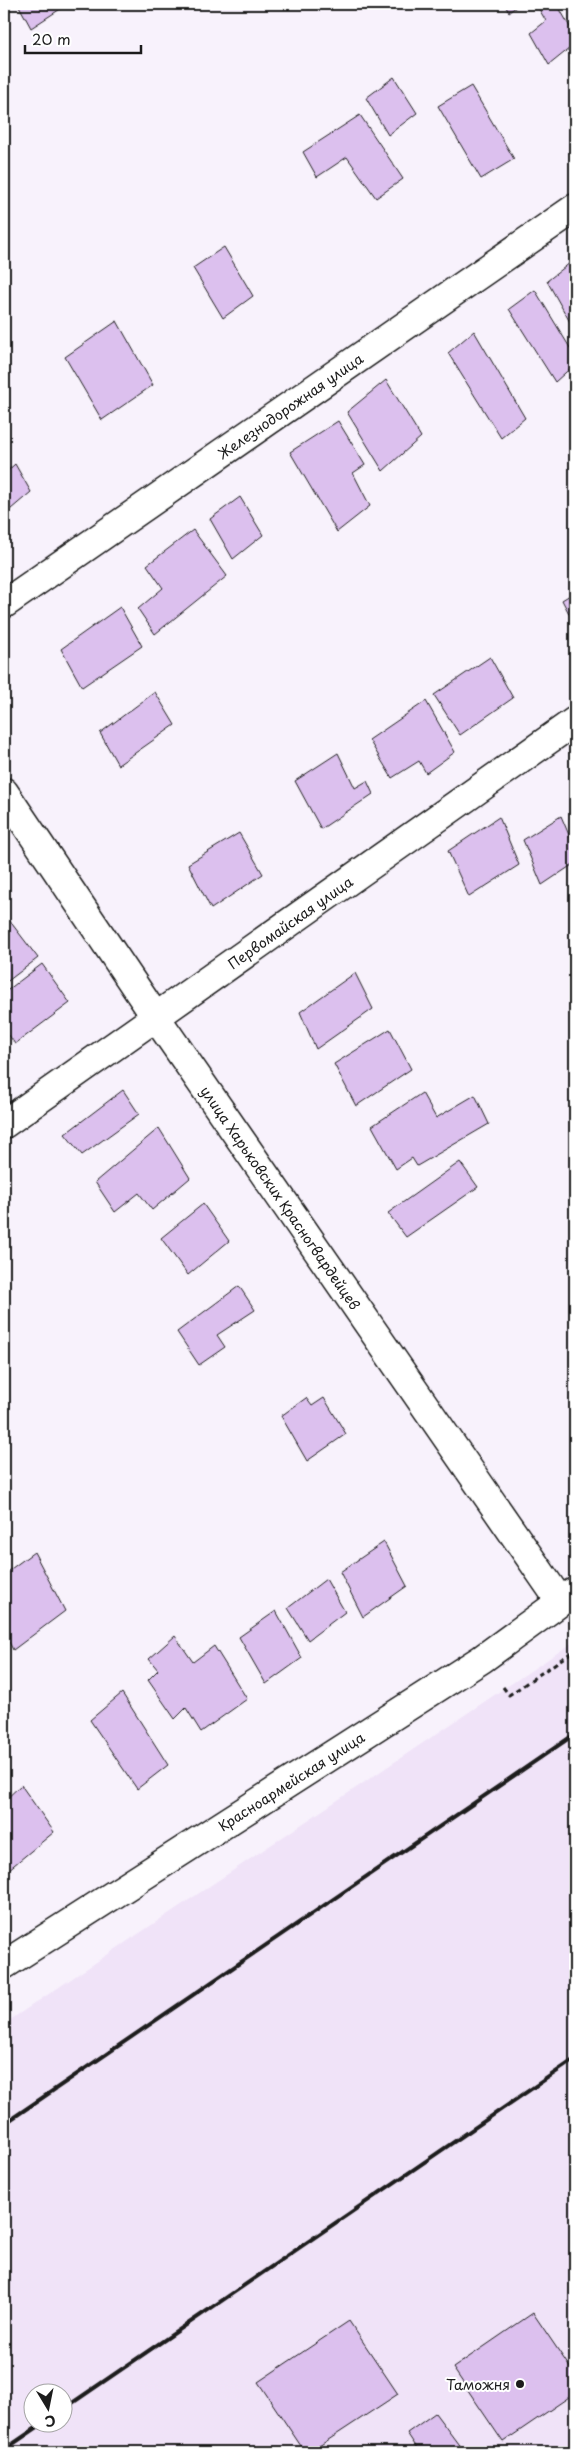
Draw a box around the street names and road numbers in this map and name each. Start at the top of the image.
street label: Железнодорожная улица [213,348,367,464]
street label: Первомайская улица [223,871,357,974]
street label: улица Харьковских Красногвардейцев [196,1081,366,1314]
street label: Красноармейская улица [214,1726,369,1836]

